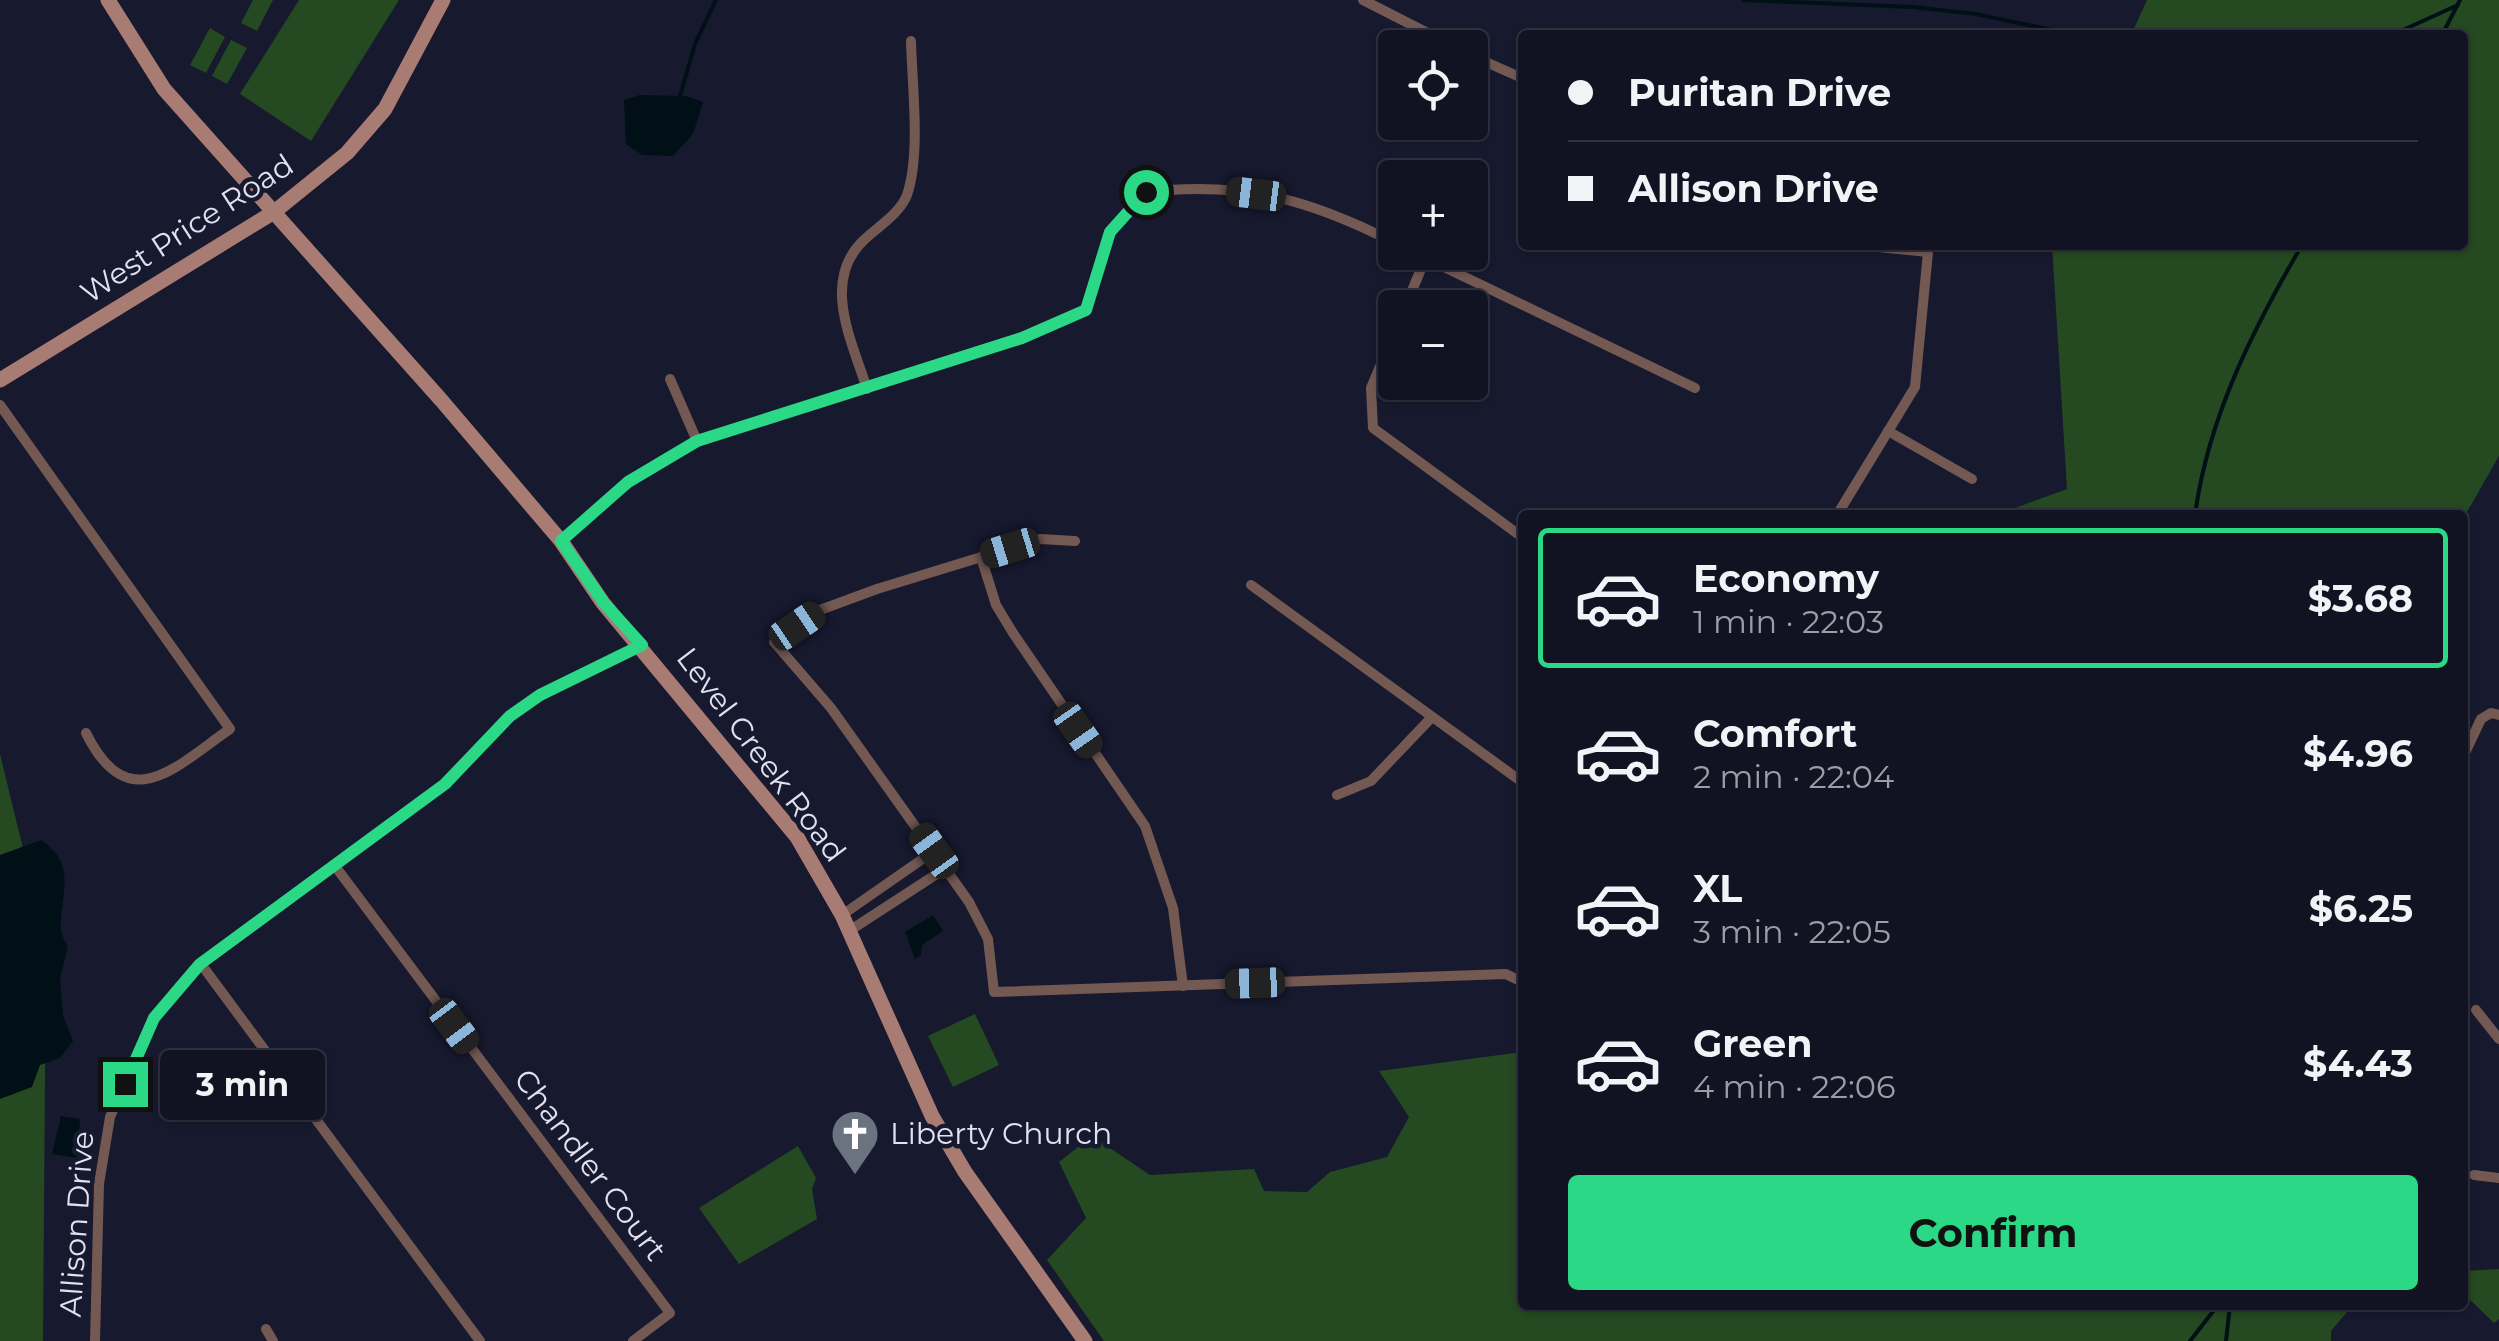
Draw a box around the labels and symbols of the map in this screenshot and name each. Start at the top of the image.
street label: West Price Road [73,146,300,311]
route start [1124,170,1169,215]
car [1224,175,1288,213]
car [977,525,1043,571]
car [764,597,830,655]
street label: Level Creek Road [669,640,854,869]
car [1049,697,1107,763]
car [904,818,964,884]
car [1224,967,1286,999]
car [424,993,484,1059]
callout: 3 min [160,1049,325,1119]
route end [103,1062,148,1107]
street label: Chandler Court [506,1062,674,1268]
church icon: Liberty Church [829,1108,881,1176]
place label: Liberty Church [890,1115,1112,1152]
street label: Allison Drive [52,1130,101,1318]

